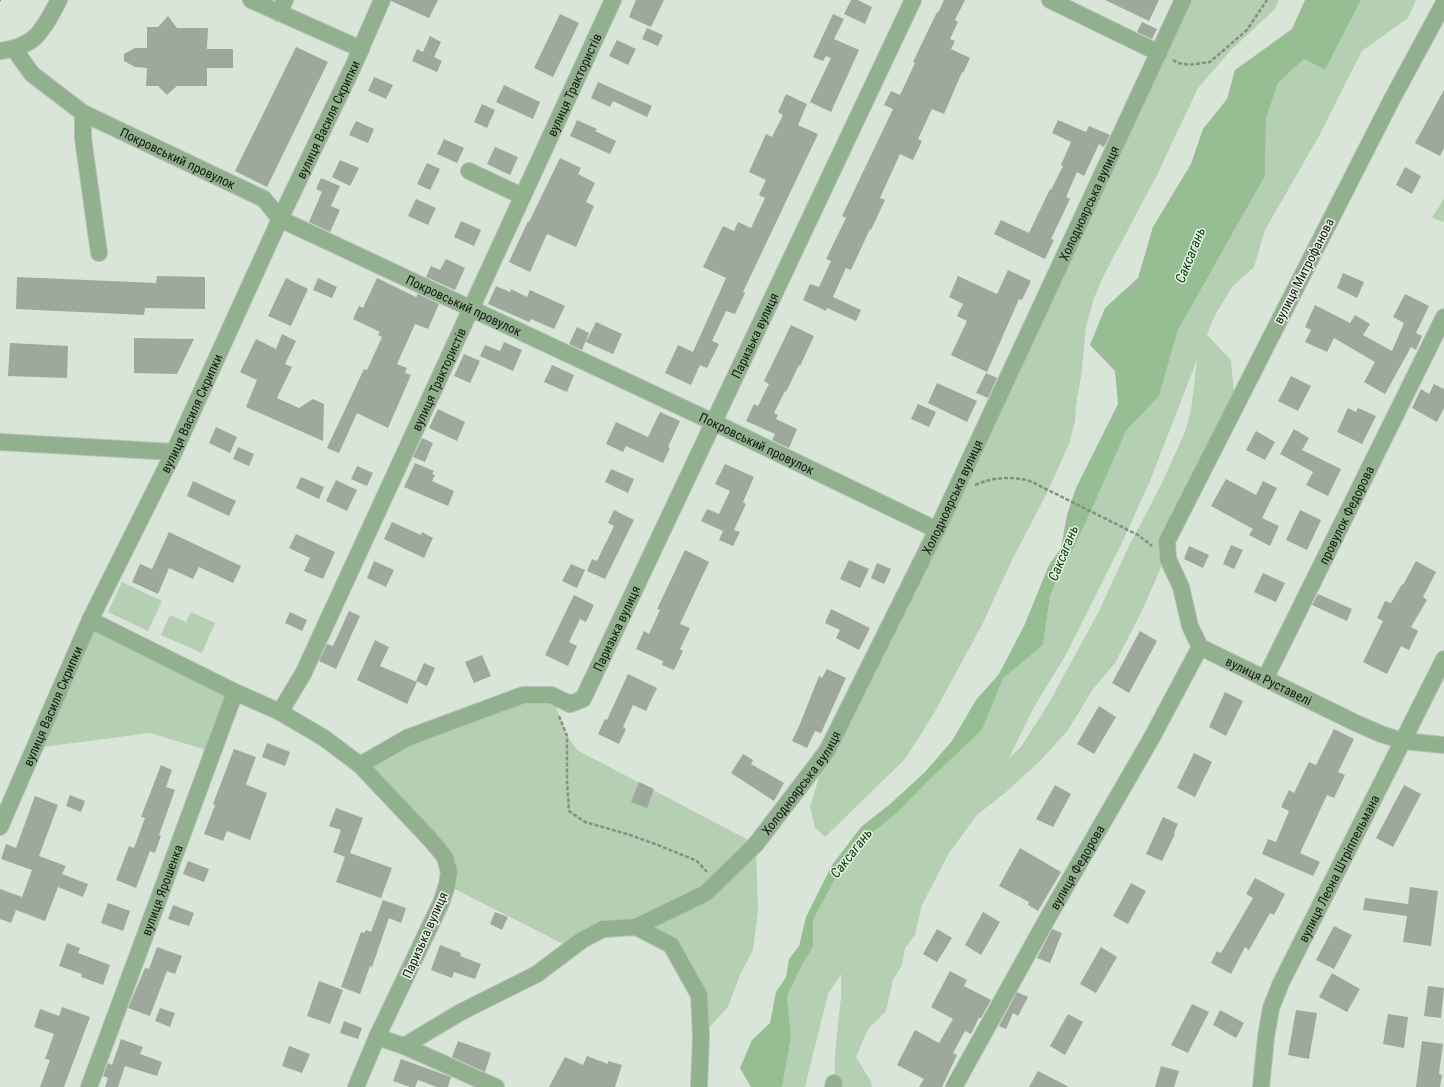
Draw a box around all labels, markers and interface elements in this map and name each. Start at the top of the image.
street label: вулиця Трактористів [544,31,604,139]
street label: вулиця Василя Скрипки [293,58,362,181]
street label: Покровський провулок [118,124,239,192]
street label: Холодноярська вулиця [1056,143,1122,263]
street label: вулиця Митрофанова [1271,216,1337,326]
water label: Саксагань [1172,225,1208,285]
street label: Покровський провулок [404,272,525,339]
street label: Паризька вулиця [728,290,781,381]
street label: вулиця Трактористів [408,325,469,433]
street label: вулиця Василя Скрипки [157,351,225,475]
street label: Покровський провулок [697,409,817,478]
street label: Холодноярська вулиця [919,437,985,557]
street label: провулок Федорова [1316,463,1377,567]
water label: Саксагань [1045,523,1081,583]
street label: Паризька вулиця [590,583,643,674]
street label: вулиця Василя Скрипки [20,644,85,768]
street label: вулиця Руставелі [1224,653,1314,708]
street label: Холодноярська вулиця [758,728,843,838]
street label: вулиця Леона Штріппельмана [1295,792,1382,944]
street label: вулиця Федорова [1047,822,1107,912]
water label: Саксагань [827,825,875,881]
street label: вулиця Ярошенка [138,843,185,938]
street label: Паризька вулиця [399,890,451,980]

